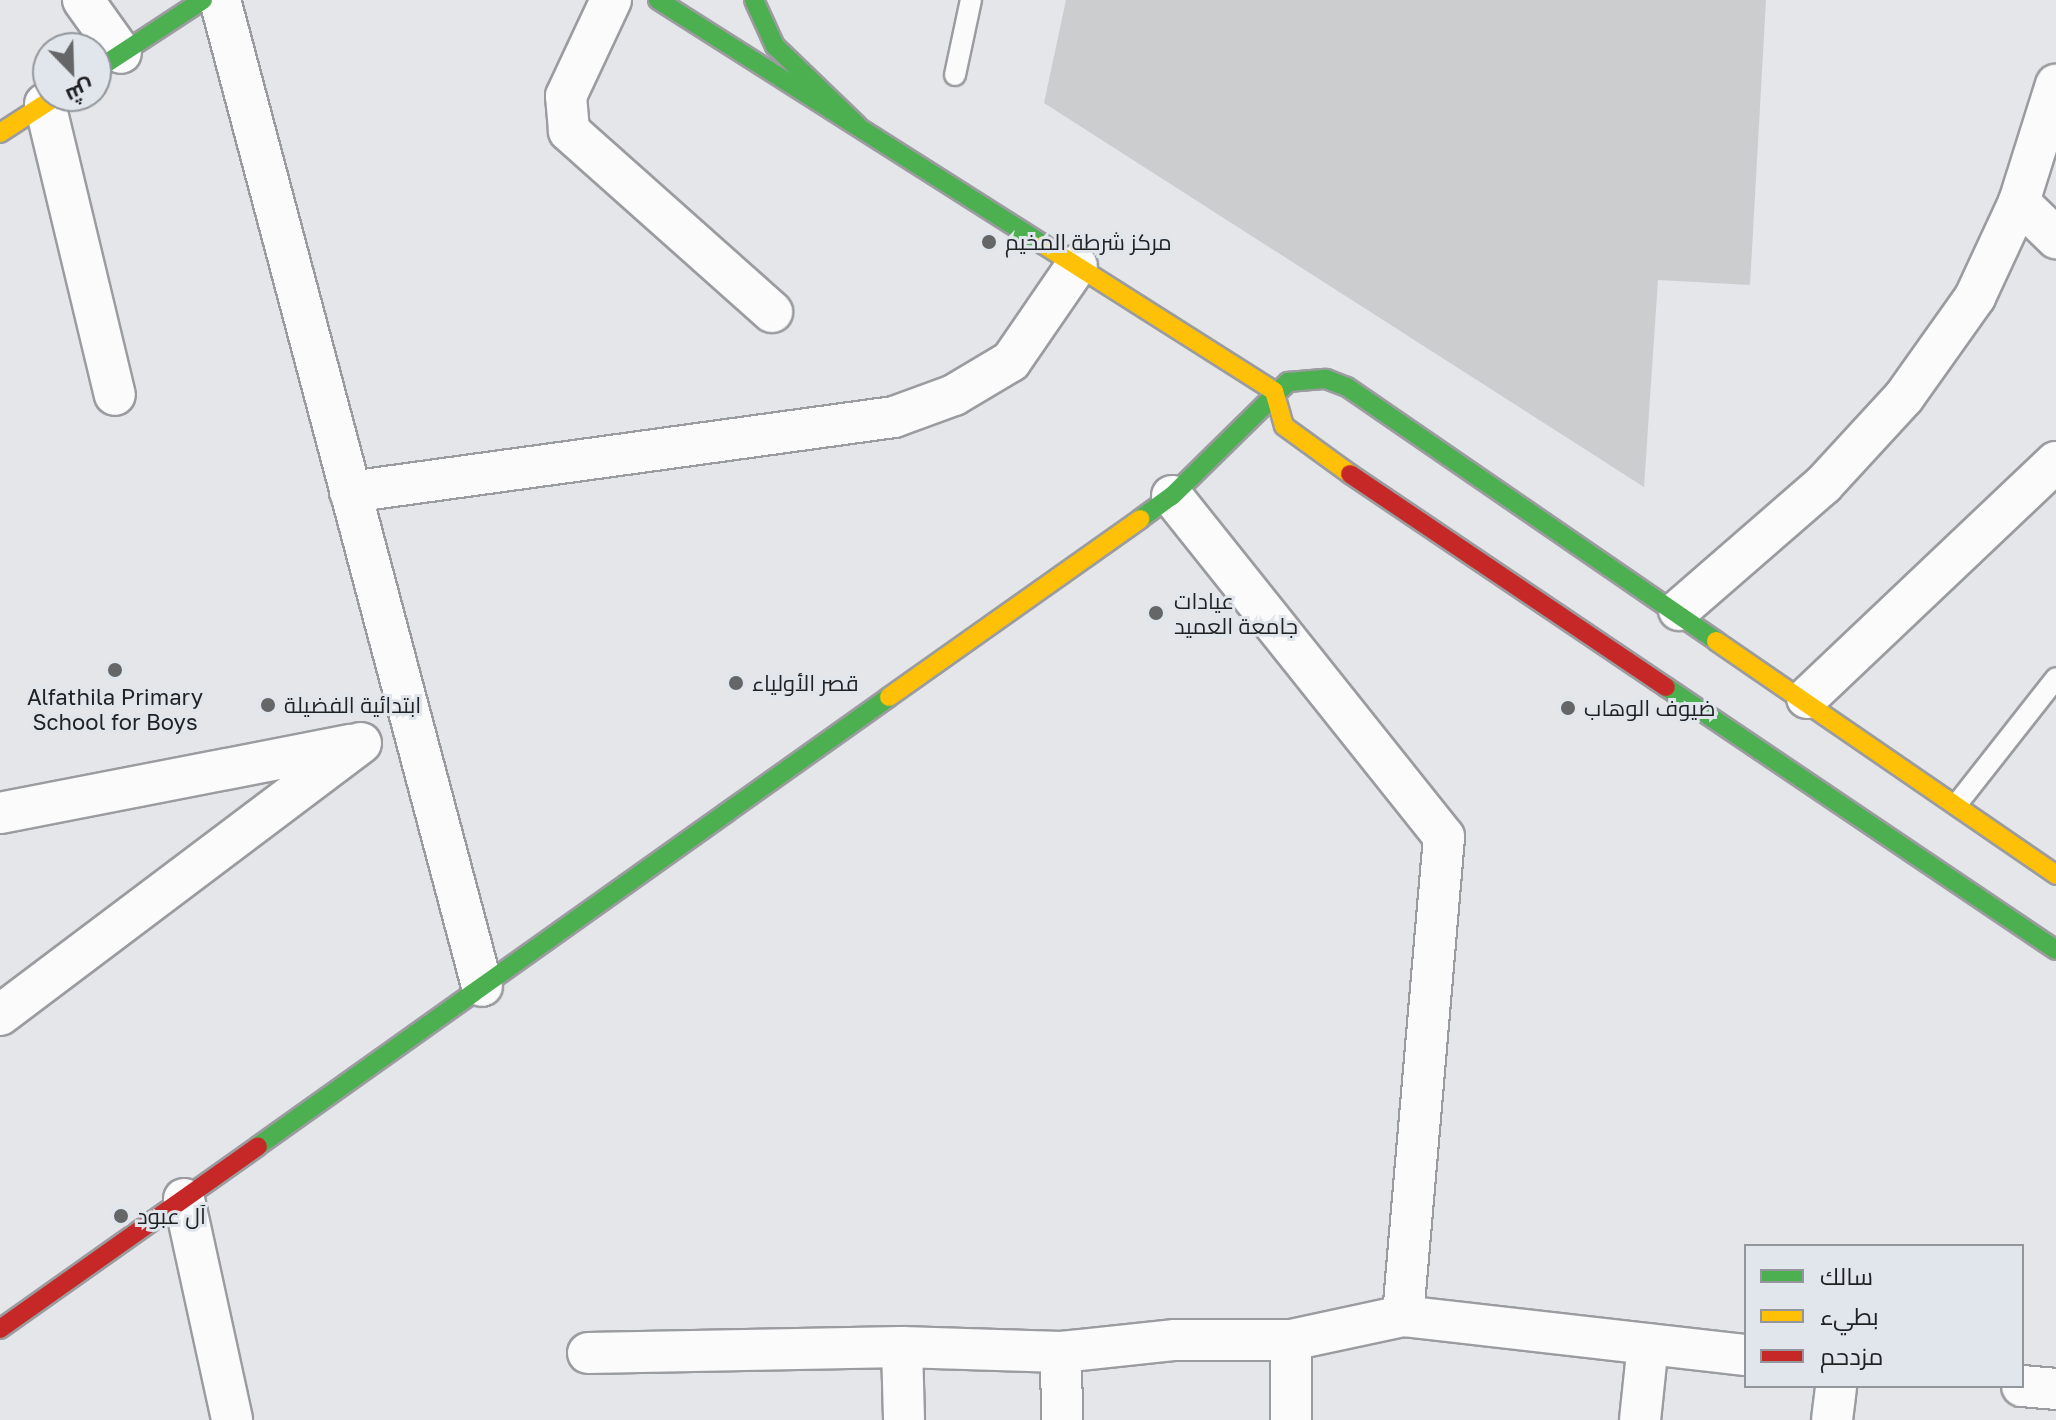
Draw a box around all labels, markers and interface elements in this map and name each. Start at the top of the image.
north arrow [32,32,112,112]
text: ش [63,75,99,111]
place label: مركز شرطة المخيم [1005,229,1172,255]
marker: مركز شرطة المخيم [980,233,998,251]
place label: عيادات جامعة العميد [1174,587,1298,638]
marker: عيادات جامعة العميد [1145,602,1167,624]
marker: Alfathila Primary School for Boys [106,661,124,679]
place label: قصر الأولياء [752,670,859,696]
marker: قصر الأولياء [727,674,745,692]
place label: Alfathila Primary School for Boys [27,683,203,734]
place label: ابتدائية الفضيلة [284,692,421,718]
place label: ضيوف الوهاب [1584,695,1716,721]
marker: ابتدائية الفضيلة [259,696,277,714]
marker: ضيوف الوهاب [1559,699,1577,717]
place label: آل عبود [137,1203,206,1229]
marker: آل عبود [112,1207,130,1225]
legend [1744,1244,2024,1388]
text: سالك [1820,1261,1873,1290]
text: بطيء [1820,1301,1879,1330]
text: مزدحم [1820,1341,1883,1370]

